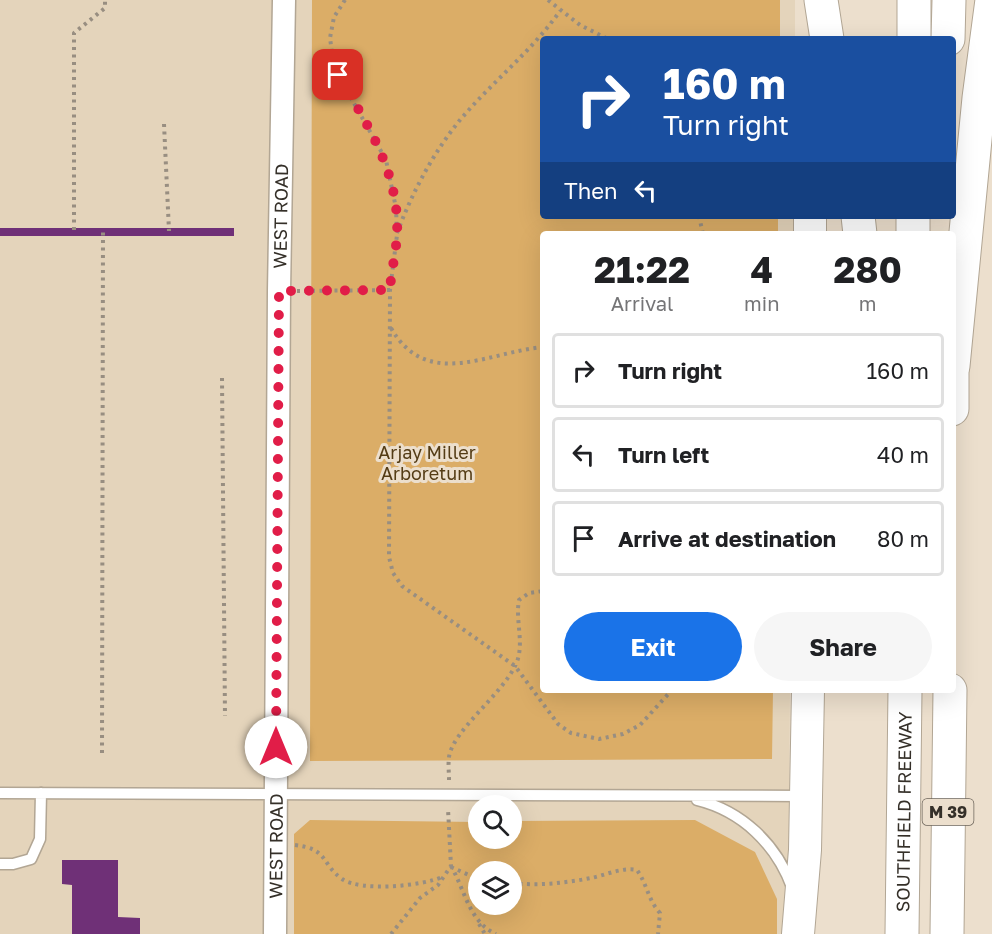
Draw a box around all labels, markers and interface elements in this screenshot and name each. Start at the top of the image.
pin [312,49,363,100]
icon: arrive [321,58,354,91]
text: 160 m [663,58,786,108]
icon: right [564,60,642,138]
text: Turn right [663,109,789,141]
street label: WEST ROAD [268,163,292,269]
icon: left [629,174,662,207]
text: Then [564,177,617,204]
text: 21:22 [594,248,690,291]
text: 4 [751,248,773,291]
text: 280 [834,248,902,291]
text: Arrival [611,291,673,315]
text: min [744,291,779,315]
text: m [859,291,877,315]
icon: right [567,354,600,387]
text: Turn right [618,357,722,384]
text: 160 m [866,357,929,384]
icon: left [567,438,600,471]
park label: Arjay Miller Arboretum [378,441,476,484]
text: Turn left [618,441,709,468]
text: 40 m [877,441,929,468]
icon: arrive [567,522,600,555]
text: Arrive at destination [618,525,836,552]
text: 80 m [877,525,929,552]
button: Exit [564,612,742,681]
button: Share [754,612,932,681]
street label: SOUTHFIELD FREEWAY [891,711,916,912]
position arrow [244,715,308,779]
street label: WEST ROAD [264,793,287,899]
map controls [468,795,522,915]
button: search [468,795,522,849]
road number: M 39 [922,799,974,825]
button: layers [468,861,522,915]

